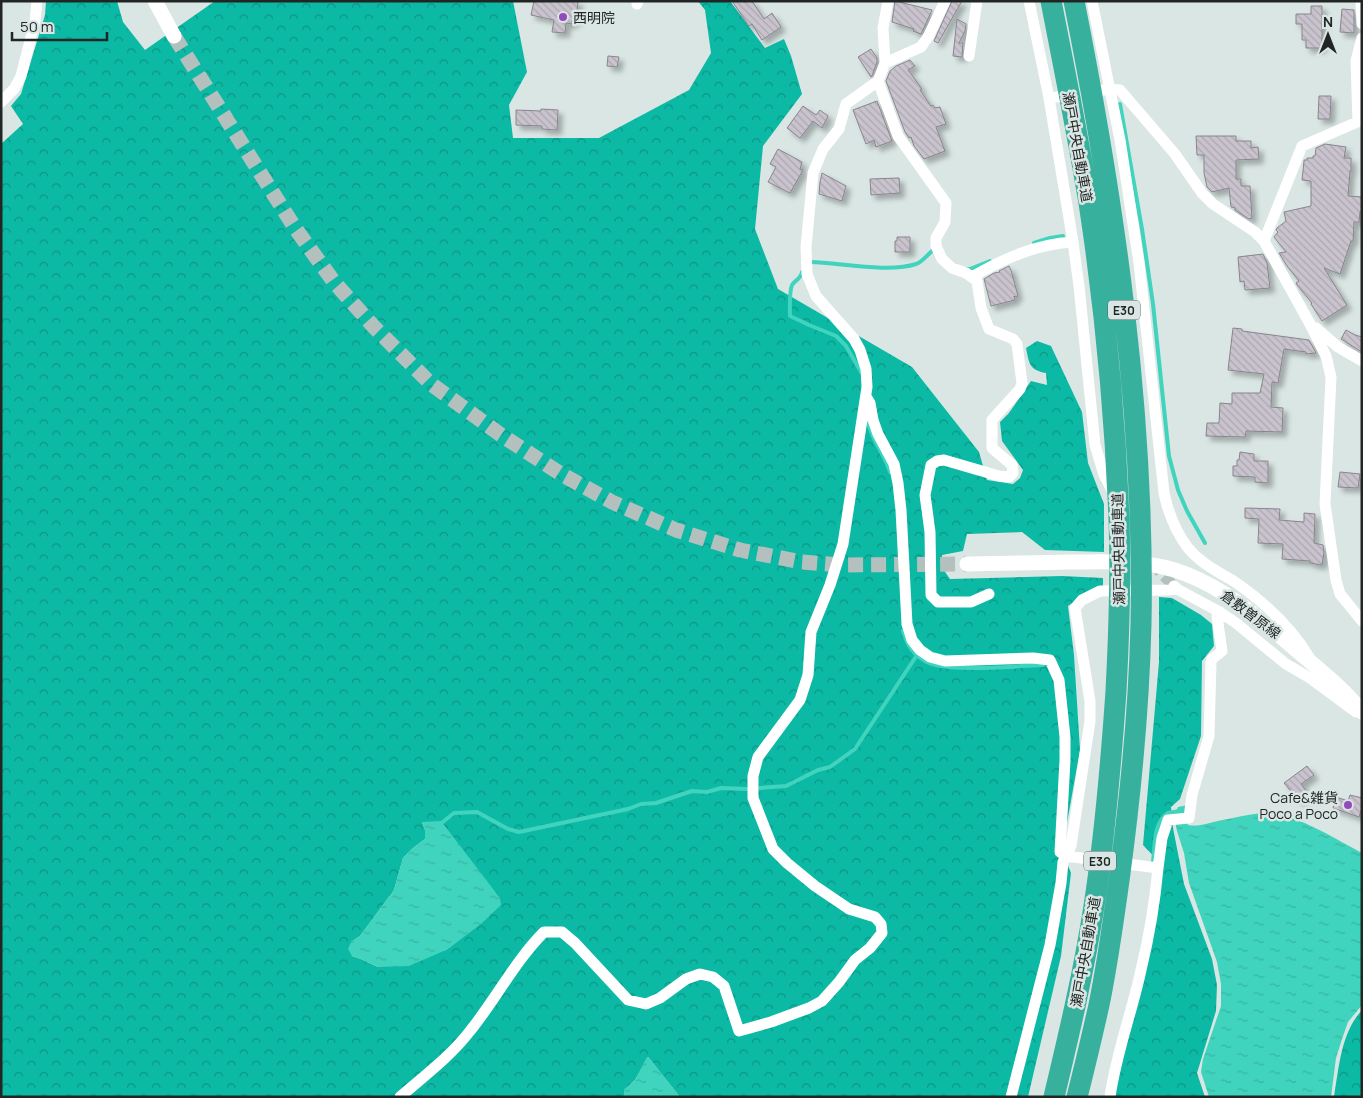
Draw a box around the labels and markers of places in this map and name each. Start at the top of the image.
place label: 西明院 [573,8,615,27]
marker: 西明院 [557,11,569,23]
place label: Cafe&雑貨 Poco a Poco [1260,788,1338,823]
marker: Cafe&雑貨 Poco a Poco [1342,799,1354,811]

